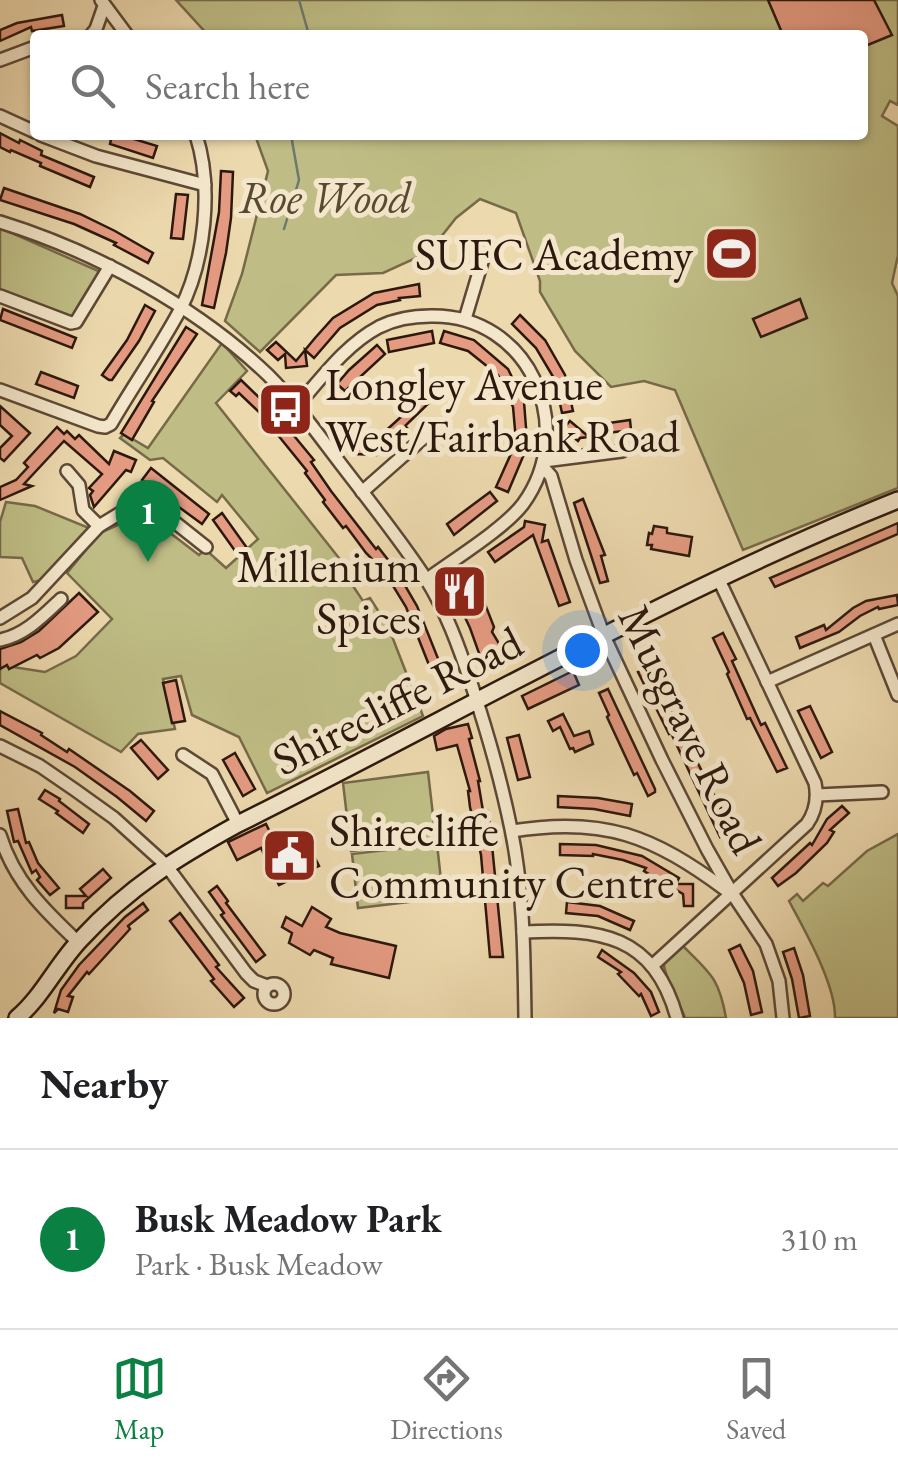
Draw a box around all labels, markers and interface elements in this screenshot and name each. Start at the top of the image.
search box [30,30,868,140]
icon: search [65,58,120,113]
text: Search here [145,61,310,110]
park label: Roe Wood [239,168,412,226]
sports icon: SUFC Academy [702,224,762,284]
place label: SUFC Academy [415,225,693,283]
place label: Longley Avenue West/Fairbank Road [325,355,680,465]
bus stop icon: Longley Avenue West/Fairbank Road [256,380,316,440]
pin: 1 [116,480,180,562]
place label: Millenium Spices [237,537,421,647]
restaurant icon: Millenium Spices [430,562,490,622]
street label: Musgrave Road [606,595,776,863]
street label: Shirecliffe Road [262,612,532,788]
your location [557,625,608,676]
place label: Shirecliffe Community Centre [329,801,675,911]
public building icon: Shirecliffe Community Centre [260,826,320,886]
text: Nearby [40,1056,169,1111]
text: Busk Meadow Park [135,1194,441,1243]
text: 1 [64,1218,81,1260]
text: 310 m [781,1218,858,1260]
text: Park · Busk Meadow [135,1243,383,1285]
tab: Map [112,1351,167,1447]
tab: Directions [390,1351,503,1447]
tab: Saved [726,1351,786,1447]

